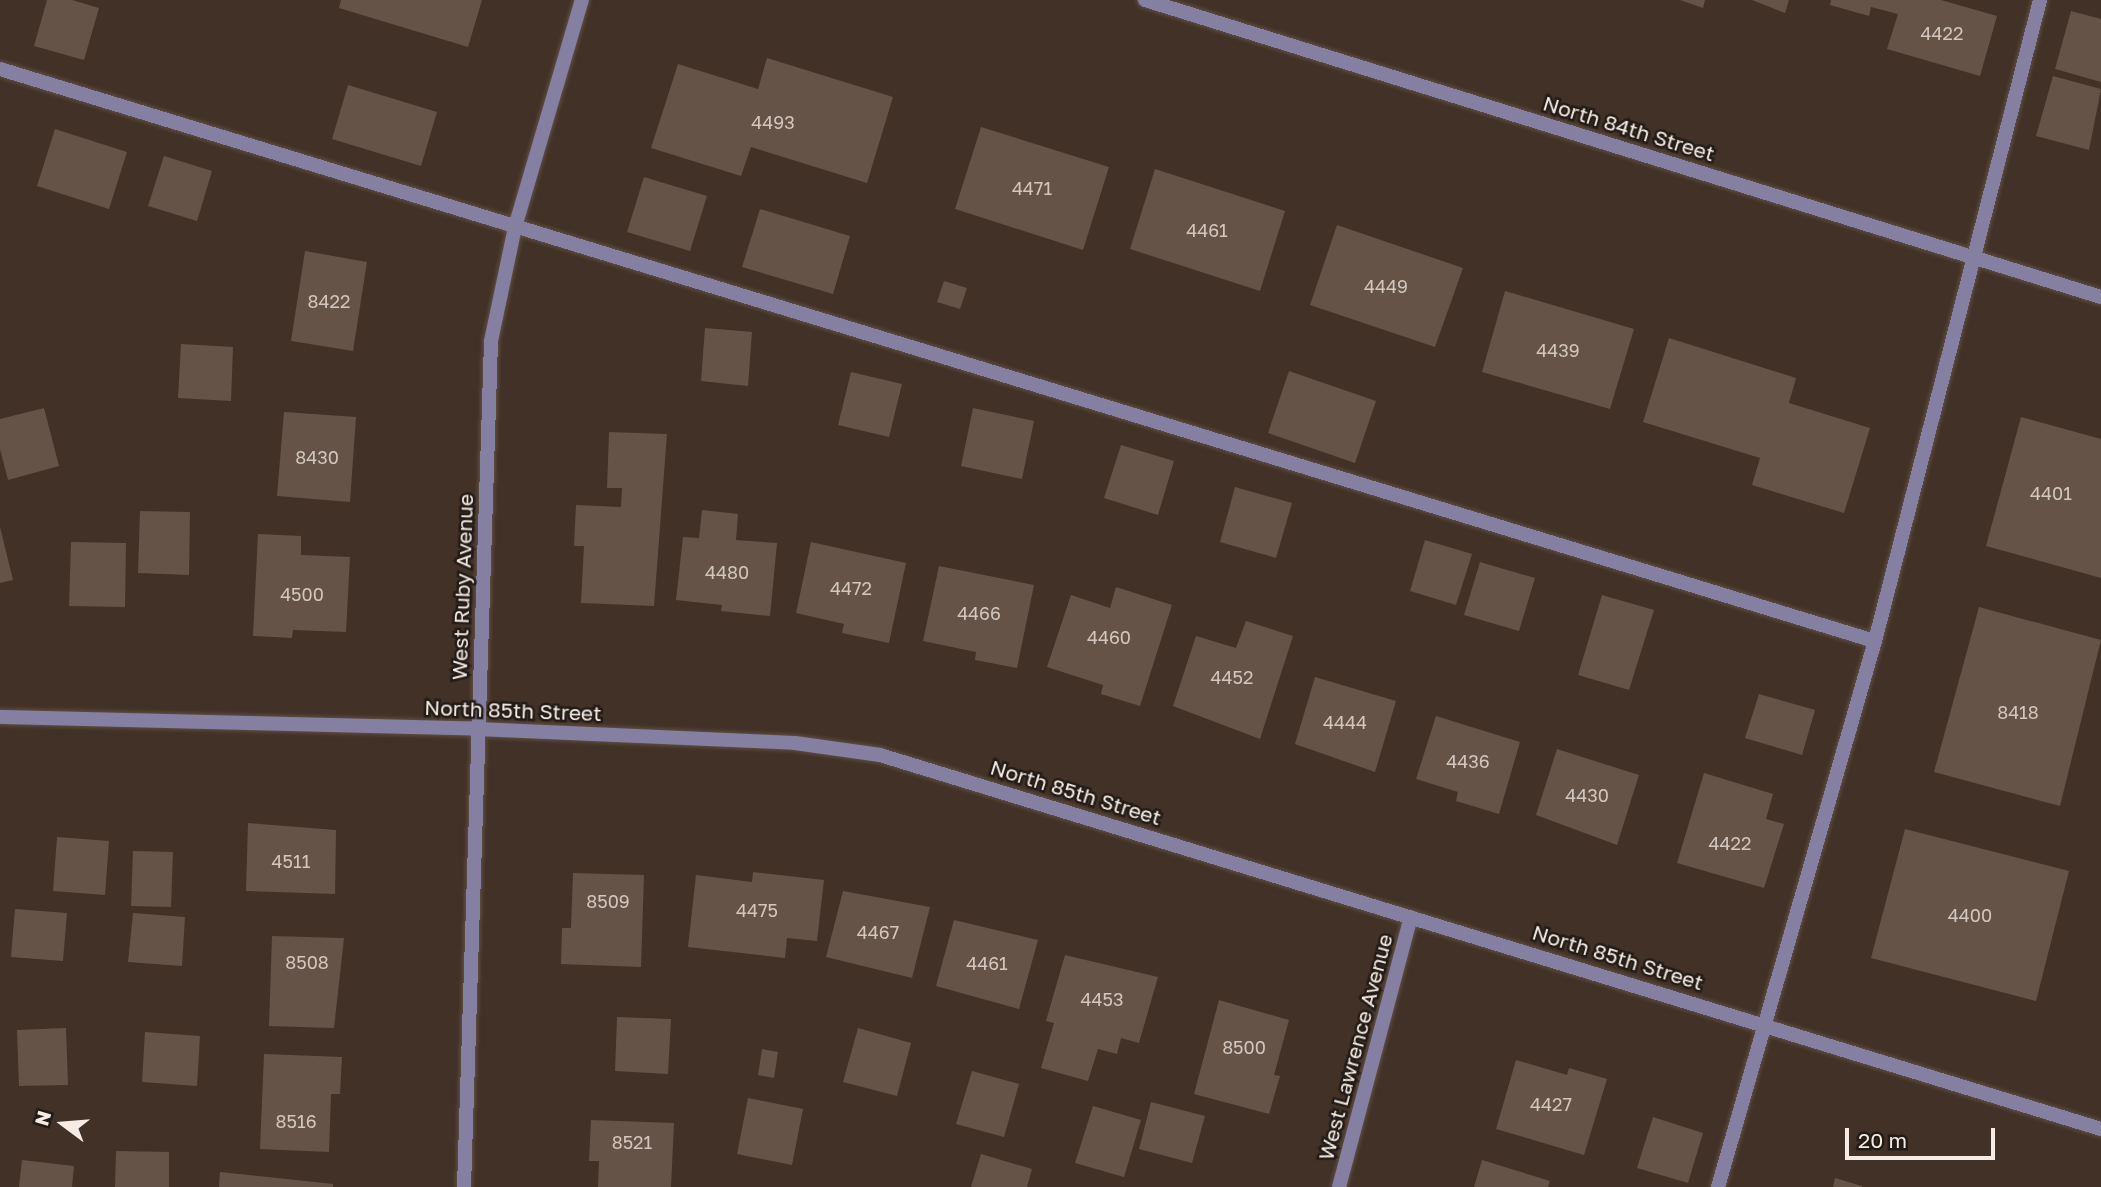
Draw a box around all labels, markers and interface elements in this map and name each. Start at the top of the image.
house number: 4422 [1921,22,1963,44]
street label: North 84th Street [1540,90,1718,166]
house number: 4493 [751,111,795,133]
house number: 4471 [1012,177,1052,199]
house number: 4461 [1186,219,1228,241]
house number: 4449 [1364,275,1408,297]
house number: 8422 [308,290,350,312]
house number: 4439 [1536,339,1580,361]
house number: 8430 [295,446,339,468]
house number: 4401 [2030,482,2072,504]
street label: West Ruby Avenue [446,493,478,681]
house number: 4480 [705,561,749,583]
house number: 4472 [830,577,872,599]
house number: 4500 [280,583,324,605]
house number: 4466 [957,602,1001,624]
house number: 4460 [1087,626,1131,648]
house number: 4452 [1211,666,1253,688]
street label: North 85th Street [424,694,602,726]
house number: 8418 [1997,701,2039,723]
house number: 4444 [1323,711,1367,733]
house number: 4436 [1446,750,1490,772]
street label: North 85th Street [987,754,1165,830]
house number: 4430 [1565,784,1609,806]
house number: 4422 [1709,832,1751,854]
house number: 4511 [272,850,310,872]
house number: 8509 [586,890,630,912]
house number: 4475 [736,899,778,921]
house number: 4400 [1948,904,1992,926]
street label: North 85th Street [1529,919,1707,995]
house number: 4467 [857,921,899,943]
street label: West Lawrence Avenue [1313,931,1397,1163]
house number: 8508 [285,951,329,973]
house number: 4461 [966,952,1008,974]
house number: 4453 [1081,988,1123,1010]
house number: 8500 [1222,1036,1266,1058]
north arrow [28,1089,98,1159]
house number: 4427 [1530,1093,1572,1115]
text: N [29,1108,55,1128]
house number: 8516 [275,1110,317,1132]
scale bar [1849,1114,2000,1158]
text: 20 m [1858,1127,1907,1153]
house number: 8521 [612,1131,652,1153]

